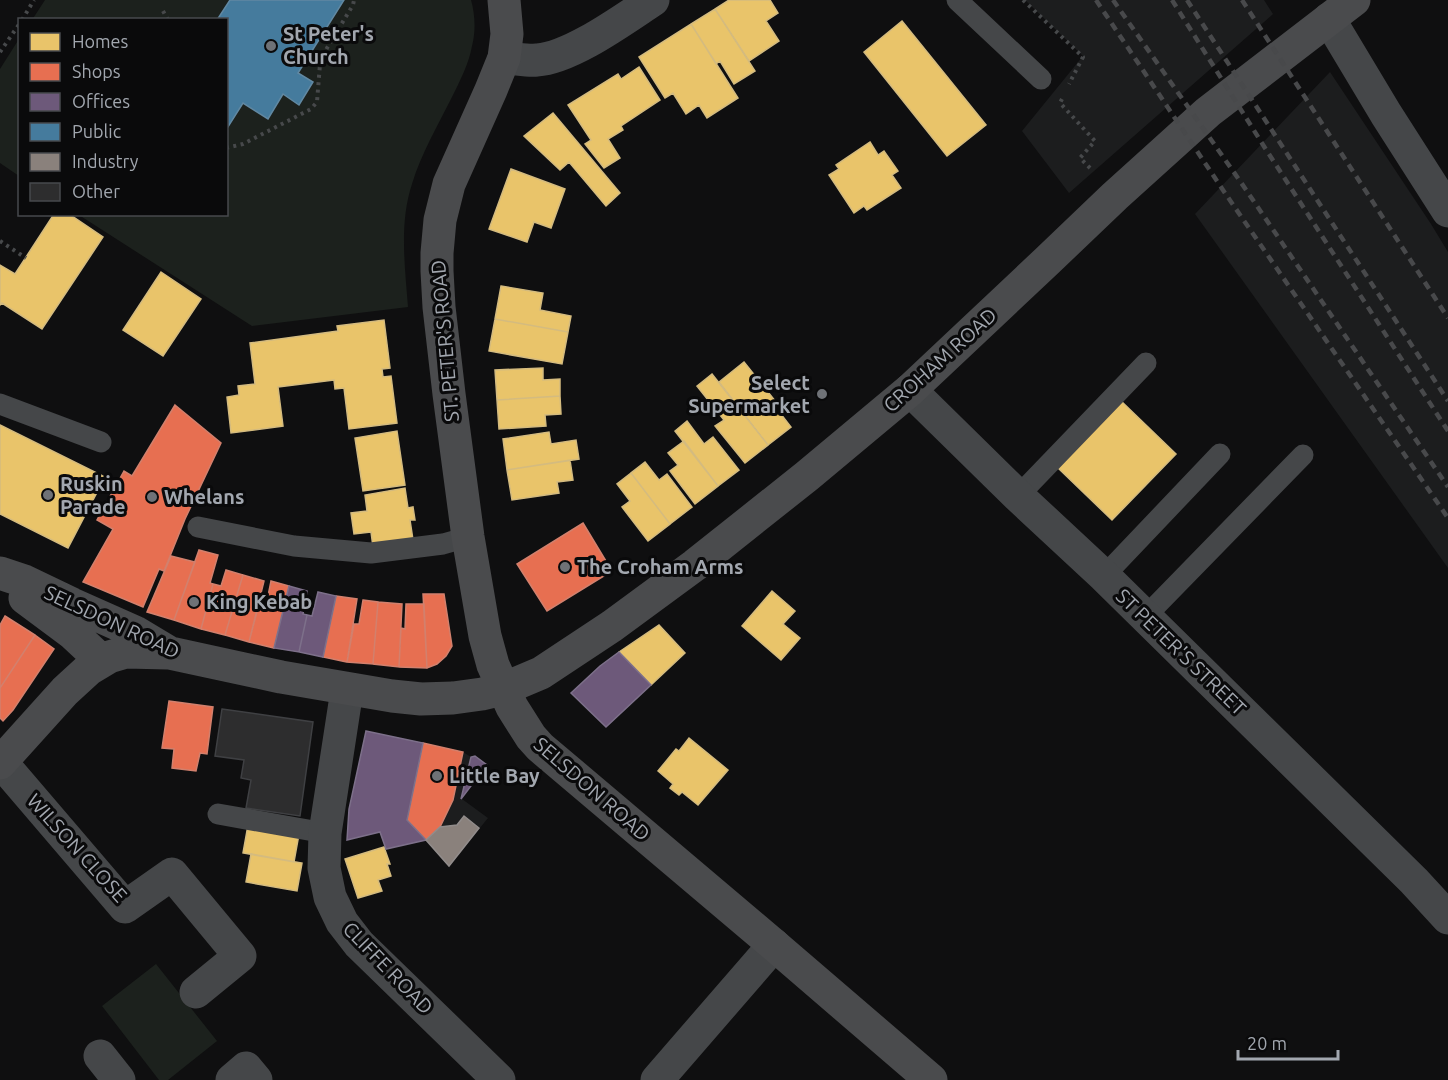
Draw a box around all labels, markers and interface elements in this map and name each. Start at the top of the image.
legend [18,18,228,216]
place label: St Peter's Church [283,22,374,68]
text: Homes [72,31,129,51]
marker: St Peter's Church [264,39,278,53]
text: Shops [72,61,121,81]
text: Offices [72,91,130,111]
text: Public [72,121,121,141]
text: Industry [72,151,139,171]
text: Other [72,181,120,201]
street label: ST. PETER'S ROAD [426,259,463,423]
street label: CROHAM ROAD [878,303,1001,416]
place label: Select Supermarket [688,371,810,417]
marker: Select Supermarket [815,387,829,401]
place label: Ruskin Parade [60,472,126,518]
place label: Whelans [164,485,244,508]
marker: Ruskin Parade [41,488,55,502]
marker: Whelans [145,490,159,504]
place label: The Croham Arms [577,555,743,578]
marker: The Croham Arms [558,560,572,574]
street label: SELSDON ROAD [41,580,183,663]
street label: ST PETER'S STREET [1112,584,1251,720]
place label: King Kebab [206,590,312,613]
marker: King Kebab [187,595,201,609]
street label: SELSDON ROAD [530,732,655,845]
place label: Little Bay [449,764,540,787]
marker: Little Bay [430,769,444,783]
street label: WILSON CLOSE [23,789,132,907]
street label: CLIFFE ROAD [339,917,438,1019]
scale bar [1238,1023,1338,1061]
text: 20 m [1247,1033,1287,1053]

